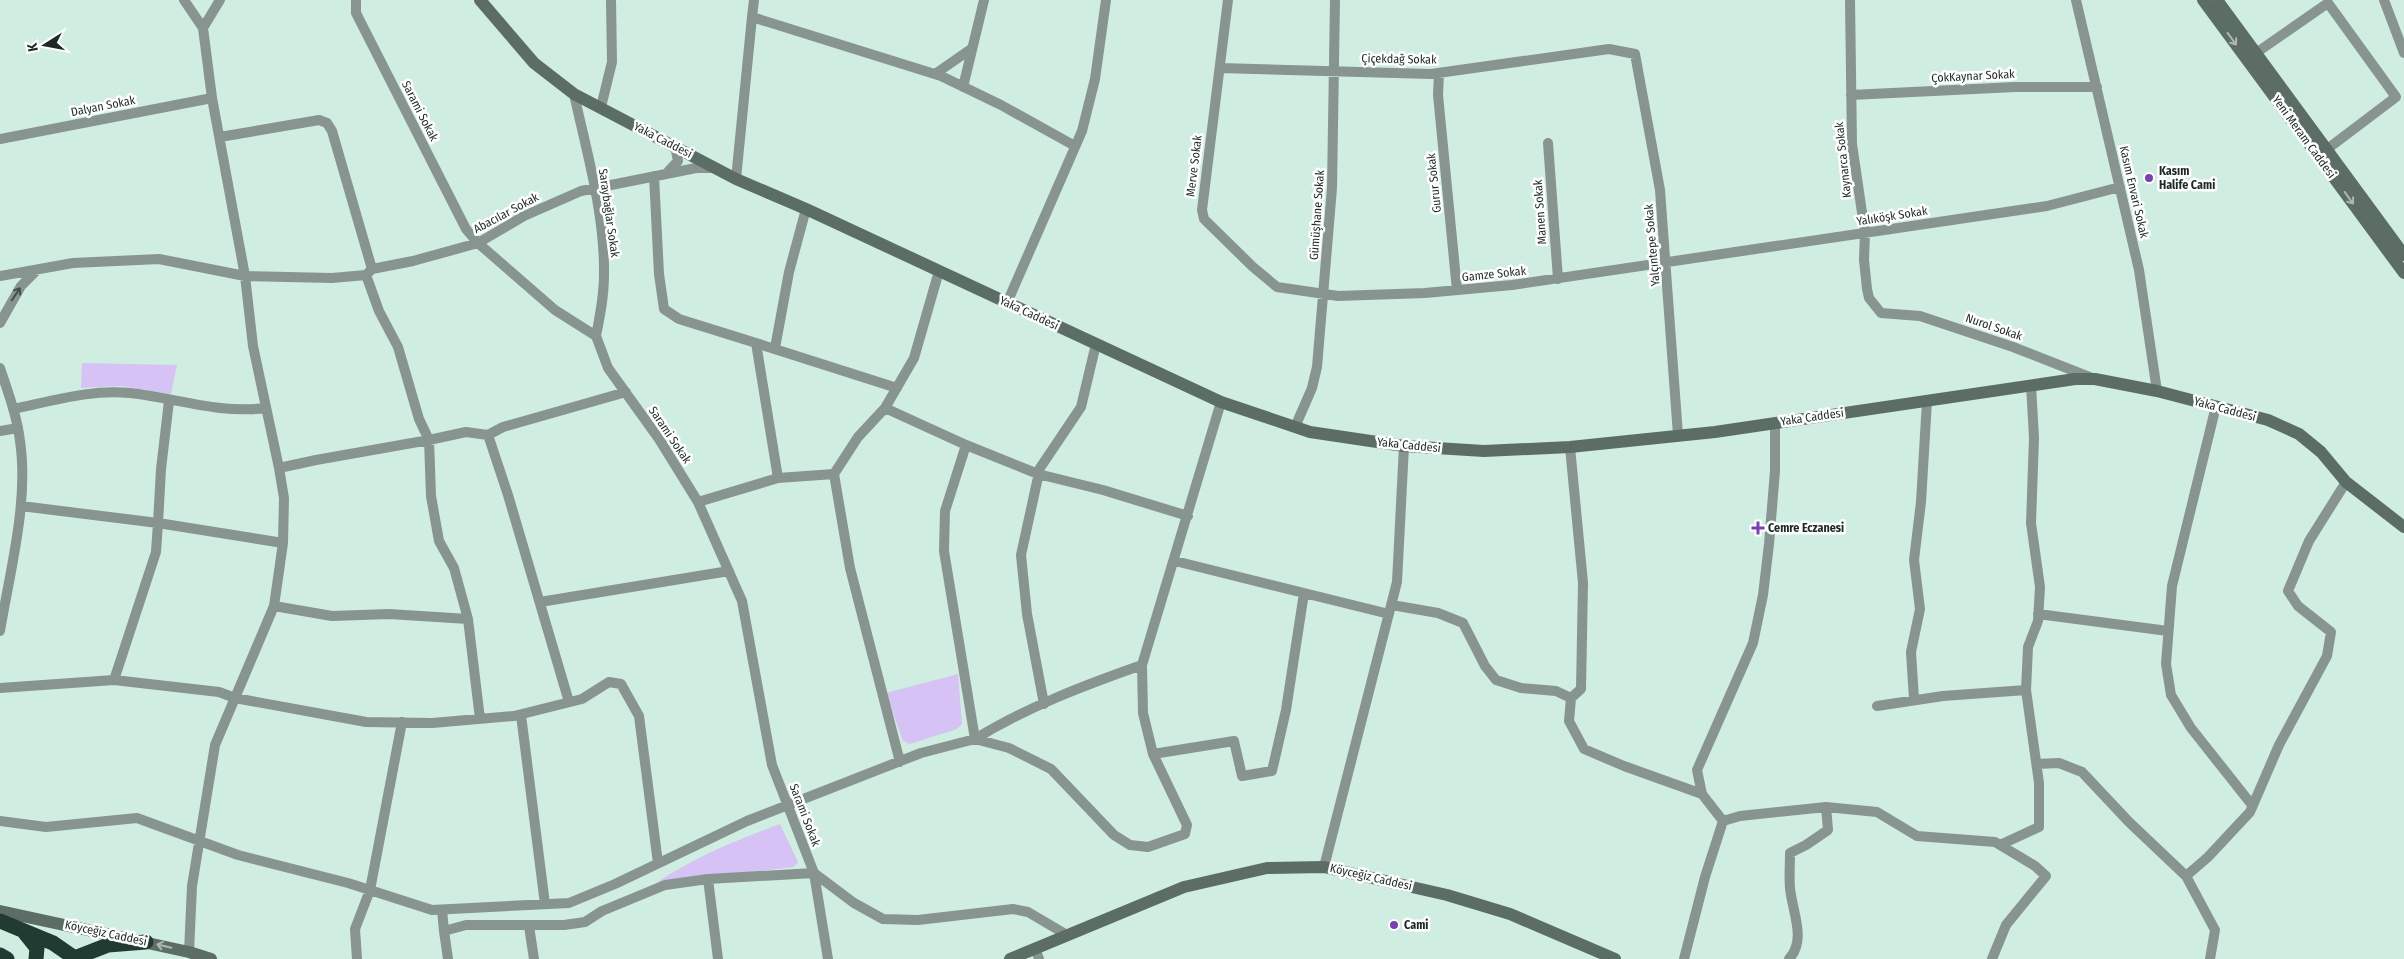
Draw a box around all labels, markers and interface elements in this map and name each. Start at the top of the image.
north arrow [20,20,70,70]
one-way arrow [2227,32,2237,46]
text: K [23,41,42,53]
street label: Çiçekdağ Sokak [1361,51,1437,67]
street label: ÇokKaynar Sokak [1931,67,2015,85]
street label: Sarami Sokak [399,79,441,144]
street label: Dalyan Sokak [70,93,137,119]
street label: Yeni Meram Caddesi [2269,93,2339,181]
street label: Yaka Caddesi [631,119,695,161]
street label: Kaynarca Sokak [1832,121,1854,199]
street label: Merve Sokak [1183,134,1205,198]
street label: Kasım Envari Sokak [2117,145,2152,240]
street label: Gurur Sokak [1424,152,1444,213]
place label: Kasım Halife Cami [2159,164,2215,192]
street label: Saraybağlar Sokak [596,168,622,259]
street label: Gümüşhane Sokak [1307,169,1327,260]
marker: Kasım Halife Cami [2143,172,2155,184]
street label: Manen Sokak [1531,179,1549,245]
street label: Abacılar Sokak [471,190,541,236]
one-way arrow [2344,191,2354,205]
street label: Yalçıntepe Sokak [1641,203,1663,287]
street label: Yalıköşk Sokak [1856,203,1929,229]
street label: Gamze Sokak [1461,264,1527,284]
one-way arrow [11,287,21,301]
street label: Yaka Caddesi [997,293,1061,333]
street label: Nurol Sokak [1964,311,2024,343]
street label: Yaka Caddesi [2192,394,2258,424]
street label: Sarami Sokak [646,404,694,467]
street label: Yaka Caddesi [1779,406,1845,428]
street label: Yaka Caddesi [1377,435,1441,455]
place label: Cemre Eczanesi [1768,521,1844,535]
marker: Cemre Eczanesi [1752,522,1764,534]
street label: Sarami Sokak [787,782,823,849]
street label: Köyceğiz Caddesi [1329,861,1413,893]
street label: Köyceğiz Caddesi [64,917,148,949]
place label: Cami [1404,918,1428,932]
marker: Cami [1388,919,1400,931]
one-way arrow [157,941,173,950]

